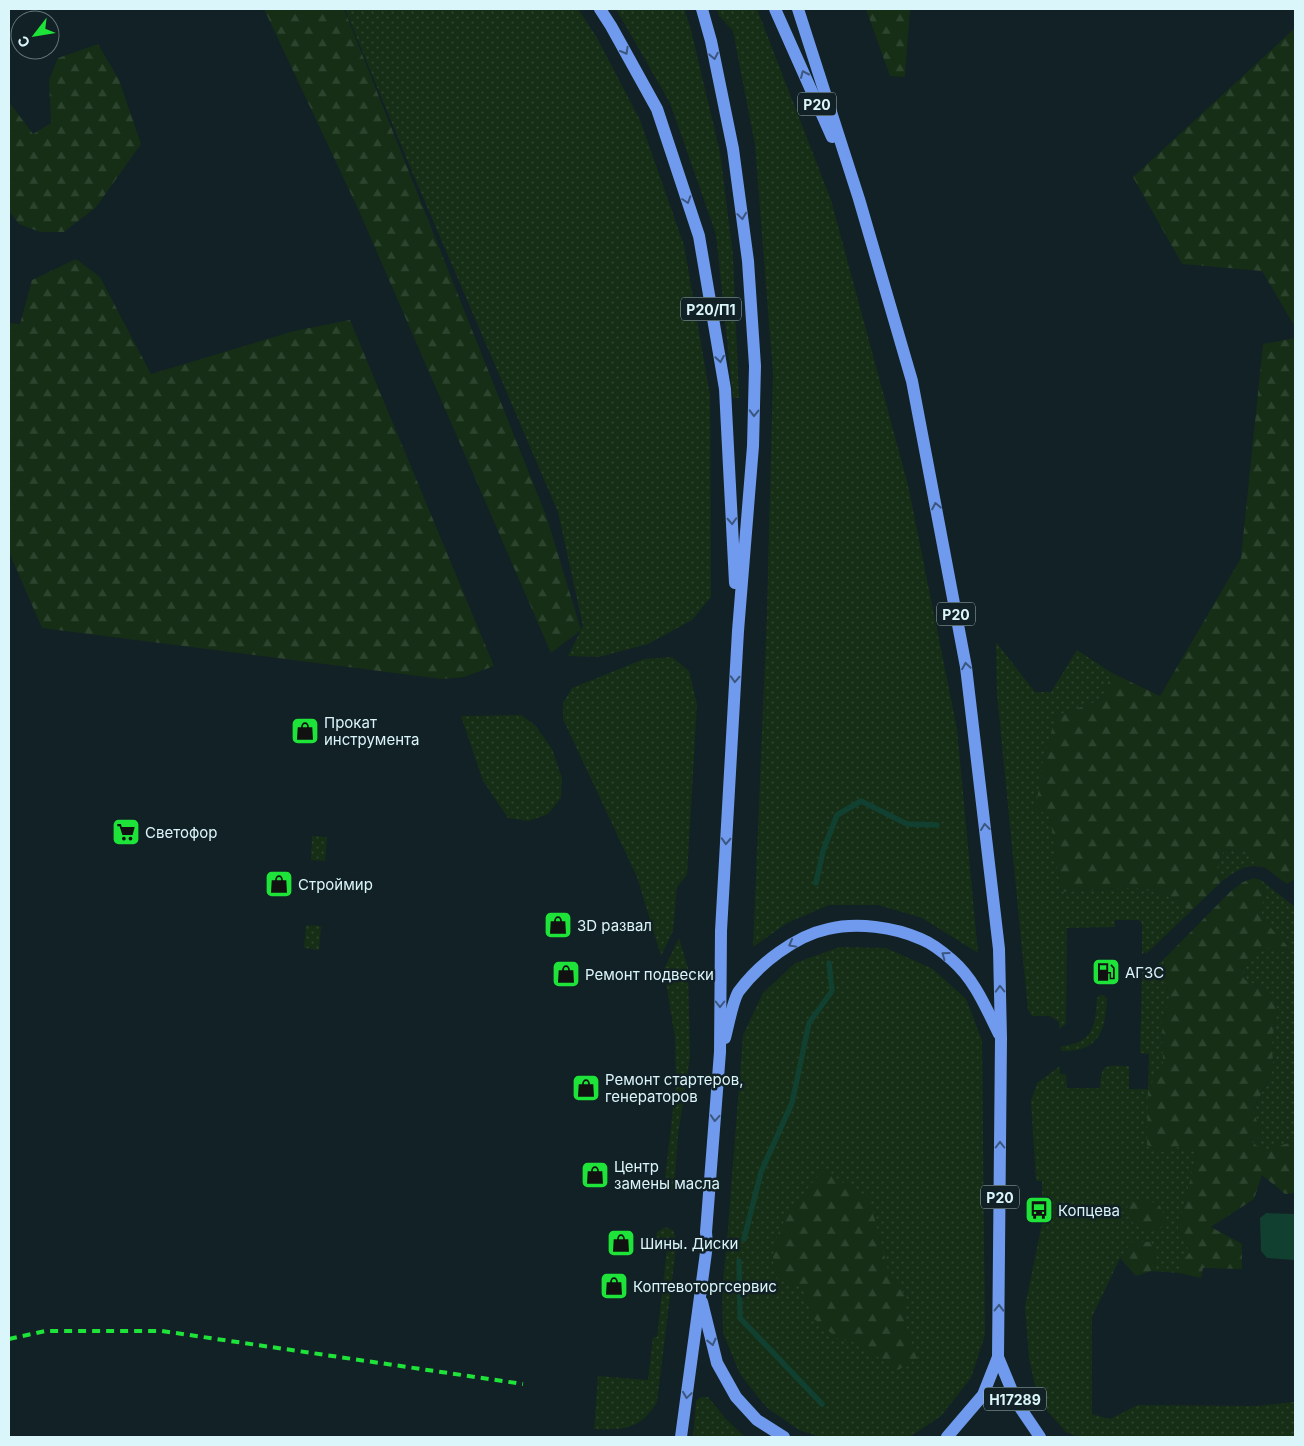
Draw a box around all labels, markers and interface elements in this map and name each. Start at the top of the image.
north arrow [10,10,60,60]
text: С [13,33,33,51]
one-way arrow [619,45,629,54]
one-way arrow [708,52,719,60]
one-way arrow [800,70,811,79]
road number: Р20 [798,92,836,116]
one-way arrow [682,195,692,204]
one-way arrow [736,212,747,220]
road number: Р20/П1 [681,298,741,320]
one-way arrow [714,354,724,363]
one-way arrow [749,410,759,417]
one-way arrow [931,502,942,511]
one-way arrow [727,517,738,525]
road number: Р20 [937,602,975,626]
one-way arrow [961,661,971,670]
one-way arrow [729,676,740,684]
place label: Прокат инструмента [324,713,419,749]
shop icon: Прокат инструмента [290,716,320,746]
supermarket icon: Светофор [111,817,141,847]
place label: Светофор [145,823,217,842]
one-way arrow [980,823,991,831]
one-way arrow [720,838,731,846]
shop icon: Строймир [264,869,294,899]
place label: Строймир [298,875,373,894]
shop icon: 3D развал [543,910,573,940]
place label: 3D развал [577,916,652,935]
one-way arrow [789,938,798,948]
one-way arrow [941,952,950,961]
fuel station icon: АГЗС [1091,957,1121,987]
shop icon: Ремонт подвески [551,959,581,989]
place label: АГЗС [1125,963,1164,982]
place label: Ремонт подвески [585,965,714,984]
one-way arrow [995,985,1005,992]
one-way arrow [715,1000,725,1008]
place label: Ремонт стартеров, генераторов [605,1070,744,1106]
shop icon: Ремонт стартеров, генераторов [571,1073,601,1103]
one-way arrow [710,1115,721,1123]
one-way arrow [995,1141,1005,1149]
place label: Центр замены масла [614,1157,720,1193]
shop icon: Центр замены масла [580,1160,610,1190]
road number: Р20 [981,1186,1019,1208]
bus stop icon: Копцева [1024,1195,1054,1225]
place label: Копцева [1058,1201,1120,1220]
shop icon: Шины. Диски [606,1228,636,1258]
place label: Шины. Диски [640,1234,738,1253]
shop icon: Коптевоторгсервис [599,1271,629,1301]
place label: Коптевоторгсервис [633,1277,777,1296]
one-way arrow [994,1304,1004,1312]
one-way arrow [706,1337,717,1346]
road number: Н17289 [984,1388,1046,1410]
one-way arrow [682,1390,692,1399]

